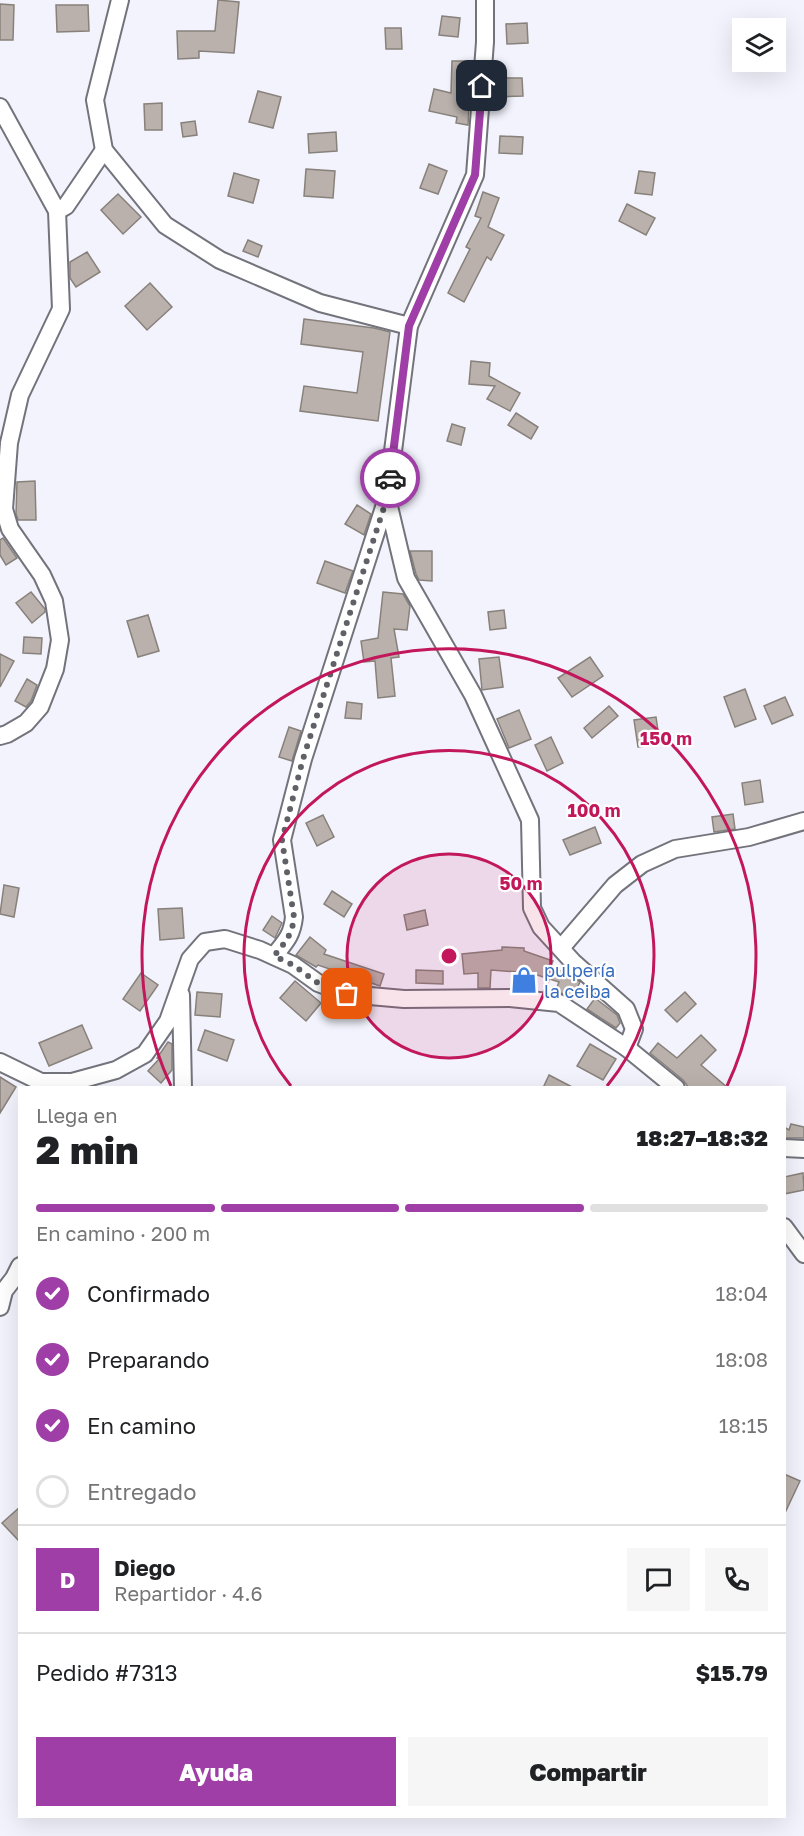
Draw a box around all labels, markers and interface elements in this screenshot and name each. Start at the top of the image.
map controls [732,18,786,72]
button: layers [732,18,786,72]
pin [456,60,507,111]
icon: home [465,69,498,102]
courier [360,448,420,508]
icon: car [374,462,407,495]
text: 150 m [640,727,692,749]
text: 100 m [568,799,620,821]
text: 50 m [500,872,542,894]
centre of rings [439,946,459,966]
place label: pulpería la ceiba [544,959,615,1002]
shop icon: pulpería la ceiba [509,965,539,995]
pin [321,968,372,1019]
icon: bag [330,977,363,1010]
text: Llega en [36,1103,118,1127]
text: 18:27–18:32 [636,1124,768,1151]
text: 2 min [36,1126,139,1173]
text: En camino · 200 m [36,1221,210,1245]
icon: check [36,1277,69,1310]
text: Confirmado [87,1280,210,1307]
text: 18:04 [716,1281,768,1305]
icon: check [36,1343,69,1376]
text: Preparando [87,1346,210,1373]
text: 18:08 [716,1347,768,1371]
icon: check [36,1409,69,1442]
text: En camino [87,1412,196,1439]
text: 18:15 [719,1413,768,1437]
text: Entregado [87,1478,196,1505]
button: chat [627,1548,690,1611]
button: phone [705,1548,768,1611]
text: Diego [114,1554,175,1581]
text: D [60,1566,75,1593]
text: Repartidor · 4.6 [114,1581,263,1605]
text: Pedido #7313 [36,1659,178,1686]
text: $15.79 [696,1659,768,1686]
button: Ayuda [36,1737,396,1806]
button: Compartir [408,1737,768,1806]

